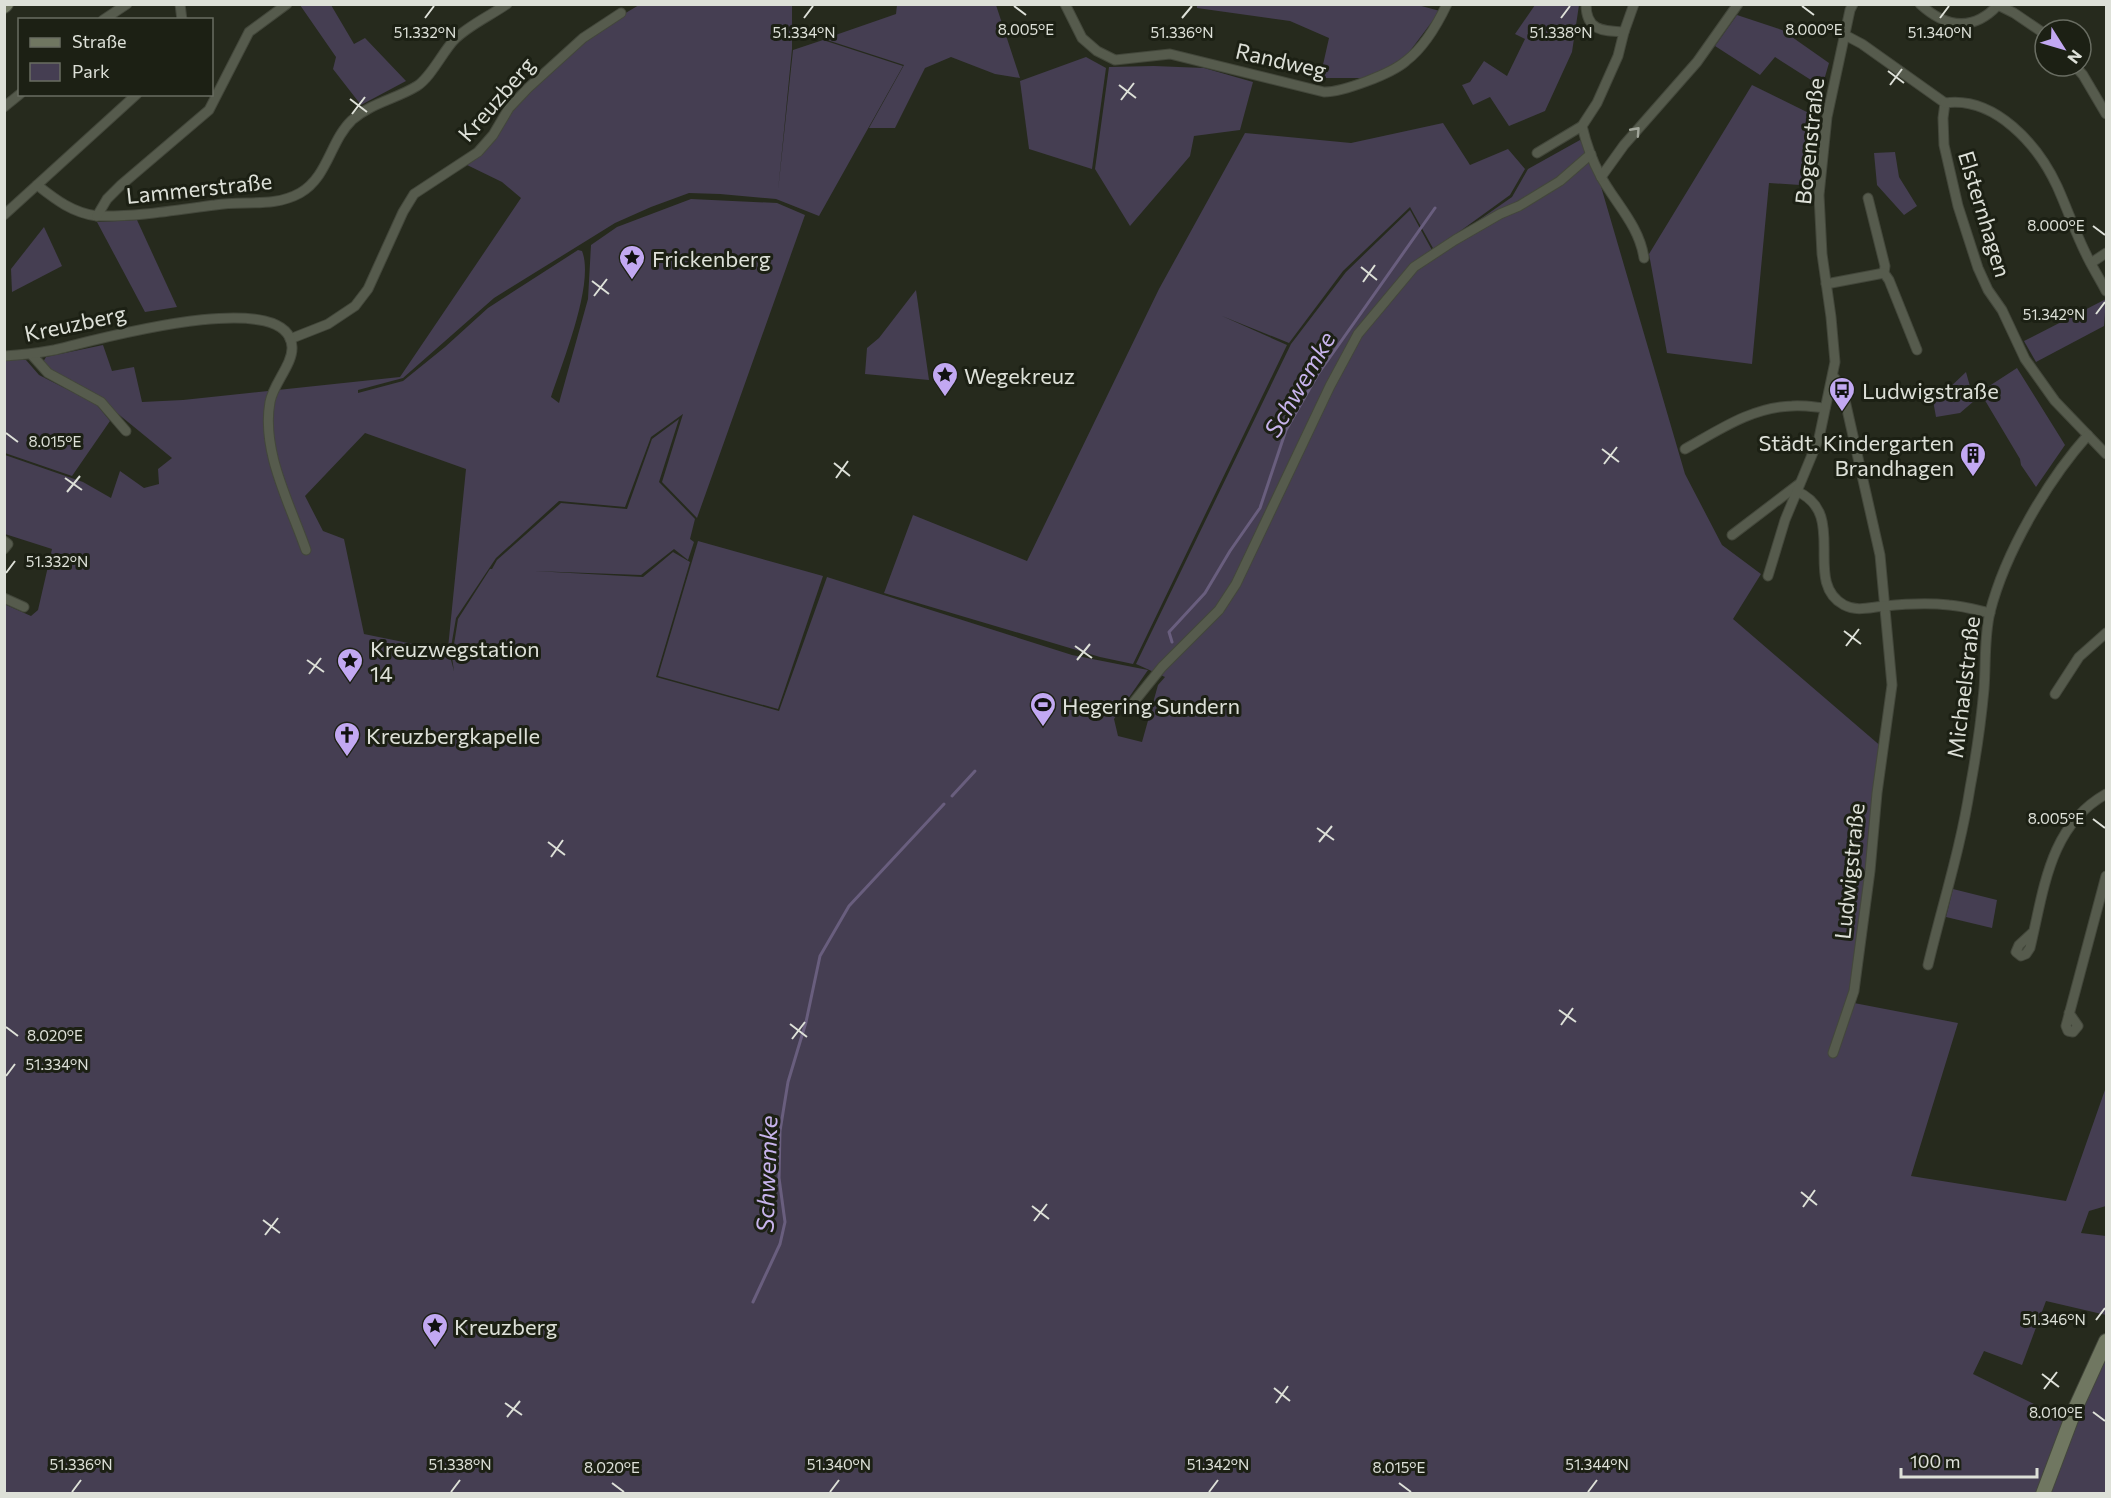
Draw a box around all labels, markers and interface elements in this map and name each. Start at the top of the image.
legend [18,18,213,96]
north arrow [2033,18,2093,78]
text: 8.005°E [998,20,1054,38]
text: 8.000°E [1785,20,1843,38]
text: 51.332°N [394,23,456,41]
text: 51.334°N [773,23,835,41]
text: 51.336°N [1150,23,1214,41]
text: 51.338°N [1529,23,1593,41]
text: 51.340°N [1908,23,1972,41]
text: Straße [72,30,127,52]
street label: Randweg [1233,36,1329,84]
text: N [2064,47,2087,68]
street label: Kreuzberg [452,51,540,147]
text: Park [72,60,110,82]
street label: Bogenstraße [1789,76,1829,206]
one-way arrow [1629,127,1640,138]
street label: Elsternhagen [1953,148,2017,280]
street label: Lammerstraße [125,167,273,209]
text: 8.000°E [2027,216,2085,234]
place icon: Frickenberg [617,243,647,281]
place label: Frickenberg [652,245,771,272]
street label: Kreuzberg [22,299,128,347]
text: 51.342°N [2023,305,2085,323]
water label: Schwemke [1257,326,1341,442]
place icon: Wegekreuz [930,360,960,398]
place label: Wegekreuz [964,362,1075,389]
bus stop icon: Ludwigstraße [1827,375,1857,413]
place label: Ludwigstraße [1862,377,1999,404]
place label: Städt. Kindergarten Brandhagen [1759,429,1954,481]
text: 8.015°E [29,432,82,450]
building icon: Städt. Kindergarten Brandhagen [1958,440,1988,478]
text: 51.332°N [26,552,88,570]
street label: Michaelstraße [1941,614,1985,760]
place label: Kreuzwegstation 14 [370,635,540,687]
place icon: Kreuzwegstation 14 [335,646,365,684]
sports icon: Hegering Sundern [1028,690,1058,728]
place label: Hegering Sundern [1062,692,1240,719]
church icon: Kreuzbergkapelle [332,720,362,758]
place label: Kreuzbergkapelle [366,722,540,749]
street label: Ludwigstraße [1828,802,1870,940]
text: 8.005°E [2028,809,2084,827]
text: 8.020°E [27,1026,83,1044]
text: 51.334°N [26,1055,88,1073]
water label: Schwemke [749,1115,783,1233]
text: 51.346°N [2022,1310,2086,1328]
place icon: Kreuzberg [420,1311,450,1349]
place label: Kreuzberg [454,1313,557,1340]
text: 8.010°E [2029,1403,2083,1421]
scale bar [1901,1441,2038,1479]
text: 100 m [1910,1450,1960,1472]
text: 51.336°N [49,1455,113,1473]
text: 51.338°N [428,1455,492,1473]
text: 51.340°N [807,1455,871,1473]
text: 51.342°N [1187,1455,1249,1473]
text: 51.344°N [1565,1455,1629,1473]
text: 8.020°E [584,1458,640,1476]
text: 8.015°E [1373,1458,1426,1476]

